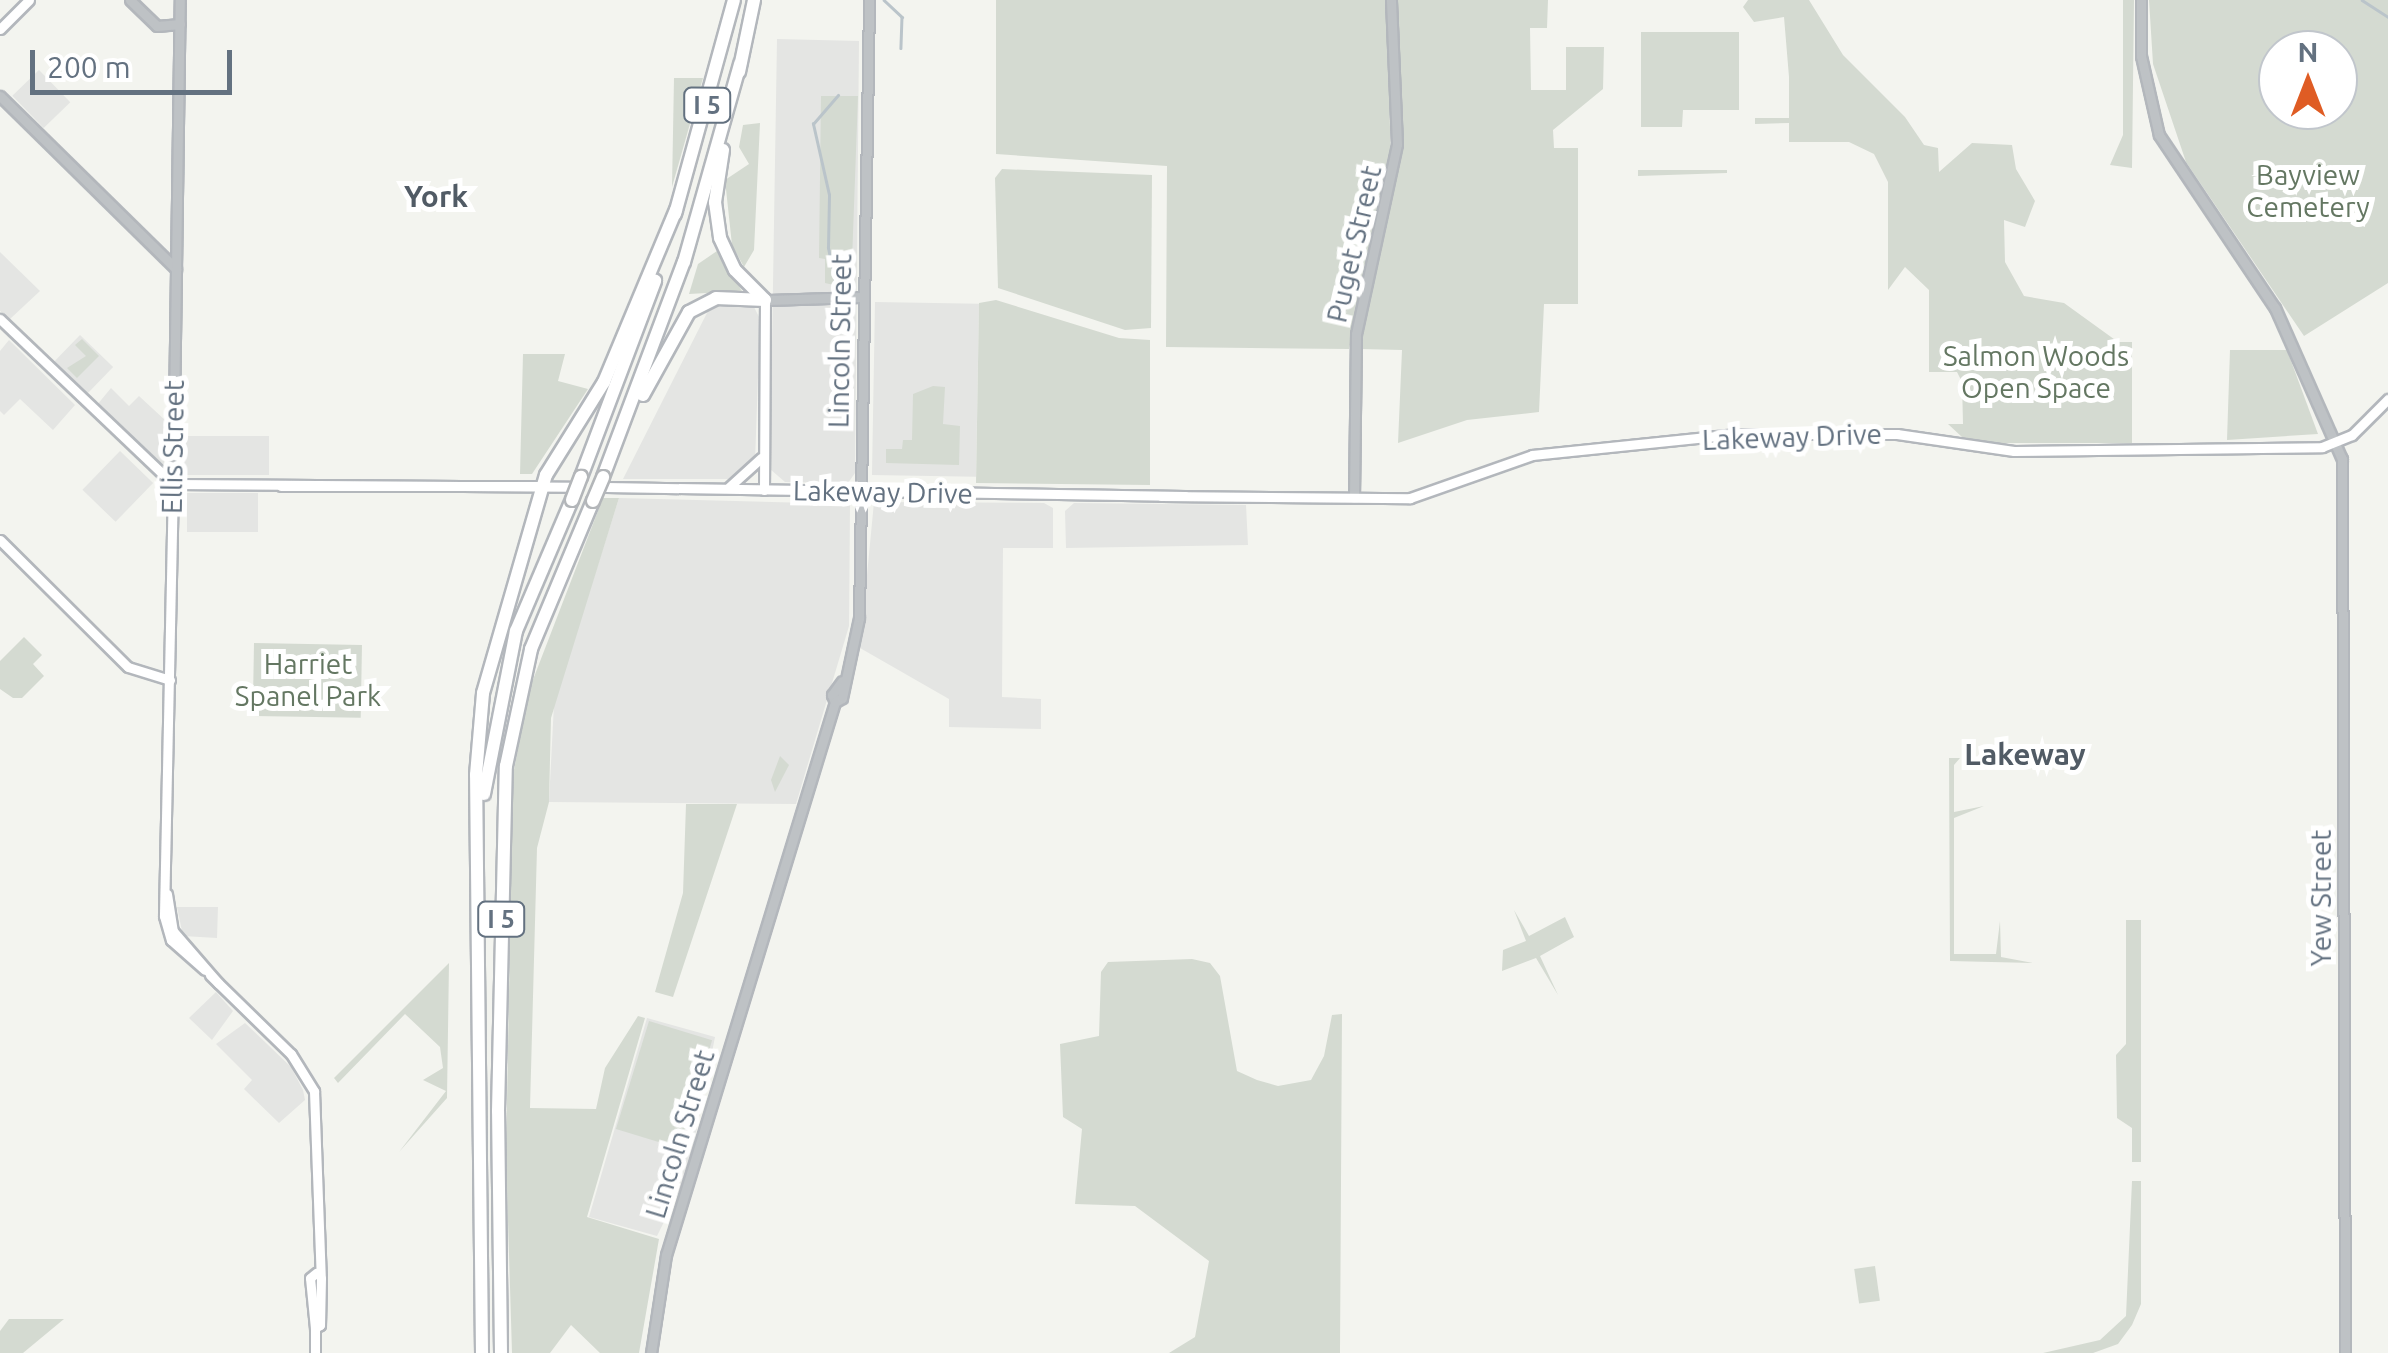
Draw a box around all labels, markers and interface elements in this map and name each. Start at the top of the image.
scale bar [35,30,238,92]
north arrow [2258,30,2358,130]
text: N [2298,36,2318,67]
text: 200 m [47,50,131,84]
road number: I 5 [682,85,732,125]
park label: Bayview Cemetery [2246,158,2370,224]
street label: Puget Street [1320,162,1388,326]
district label: York [404,178,468,214]
street label: Lincoln Street [822,254,858,428]
park label: Salmon Woods Open Space [1943,339,2129,405]
street label: Ellis Street [155,380,191,514]
street label: Lakeway Drive [1701,417,1883,457]
street label: Lakeway Drive [793,474,973,510]
park label: Harriet Spanel Park [235,647,381,713]
district label: Lakeway [1964,736,2086,772]
street label: Yew Street [2304,830,2338,966]
road number: I 5 [476,899,526,939]
street label: Lincoln Street [638,1046,722,1222]

